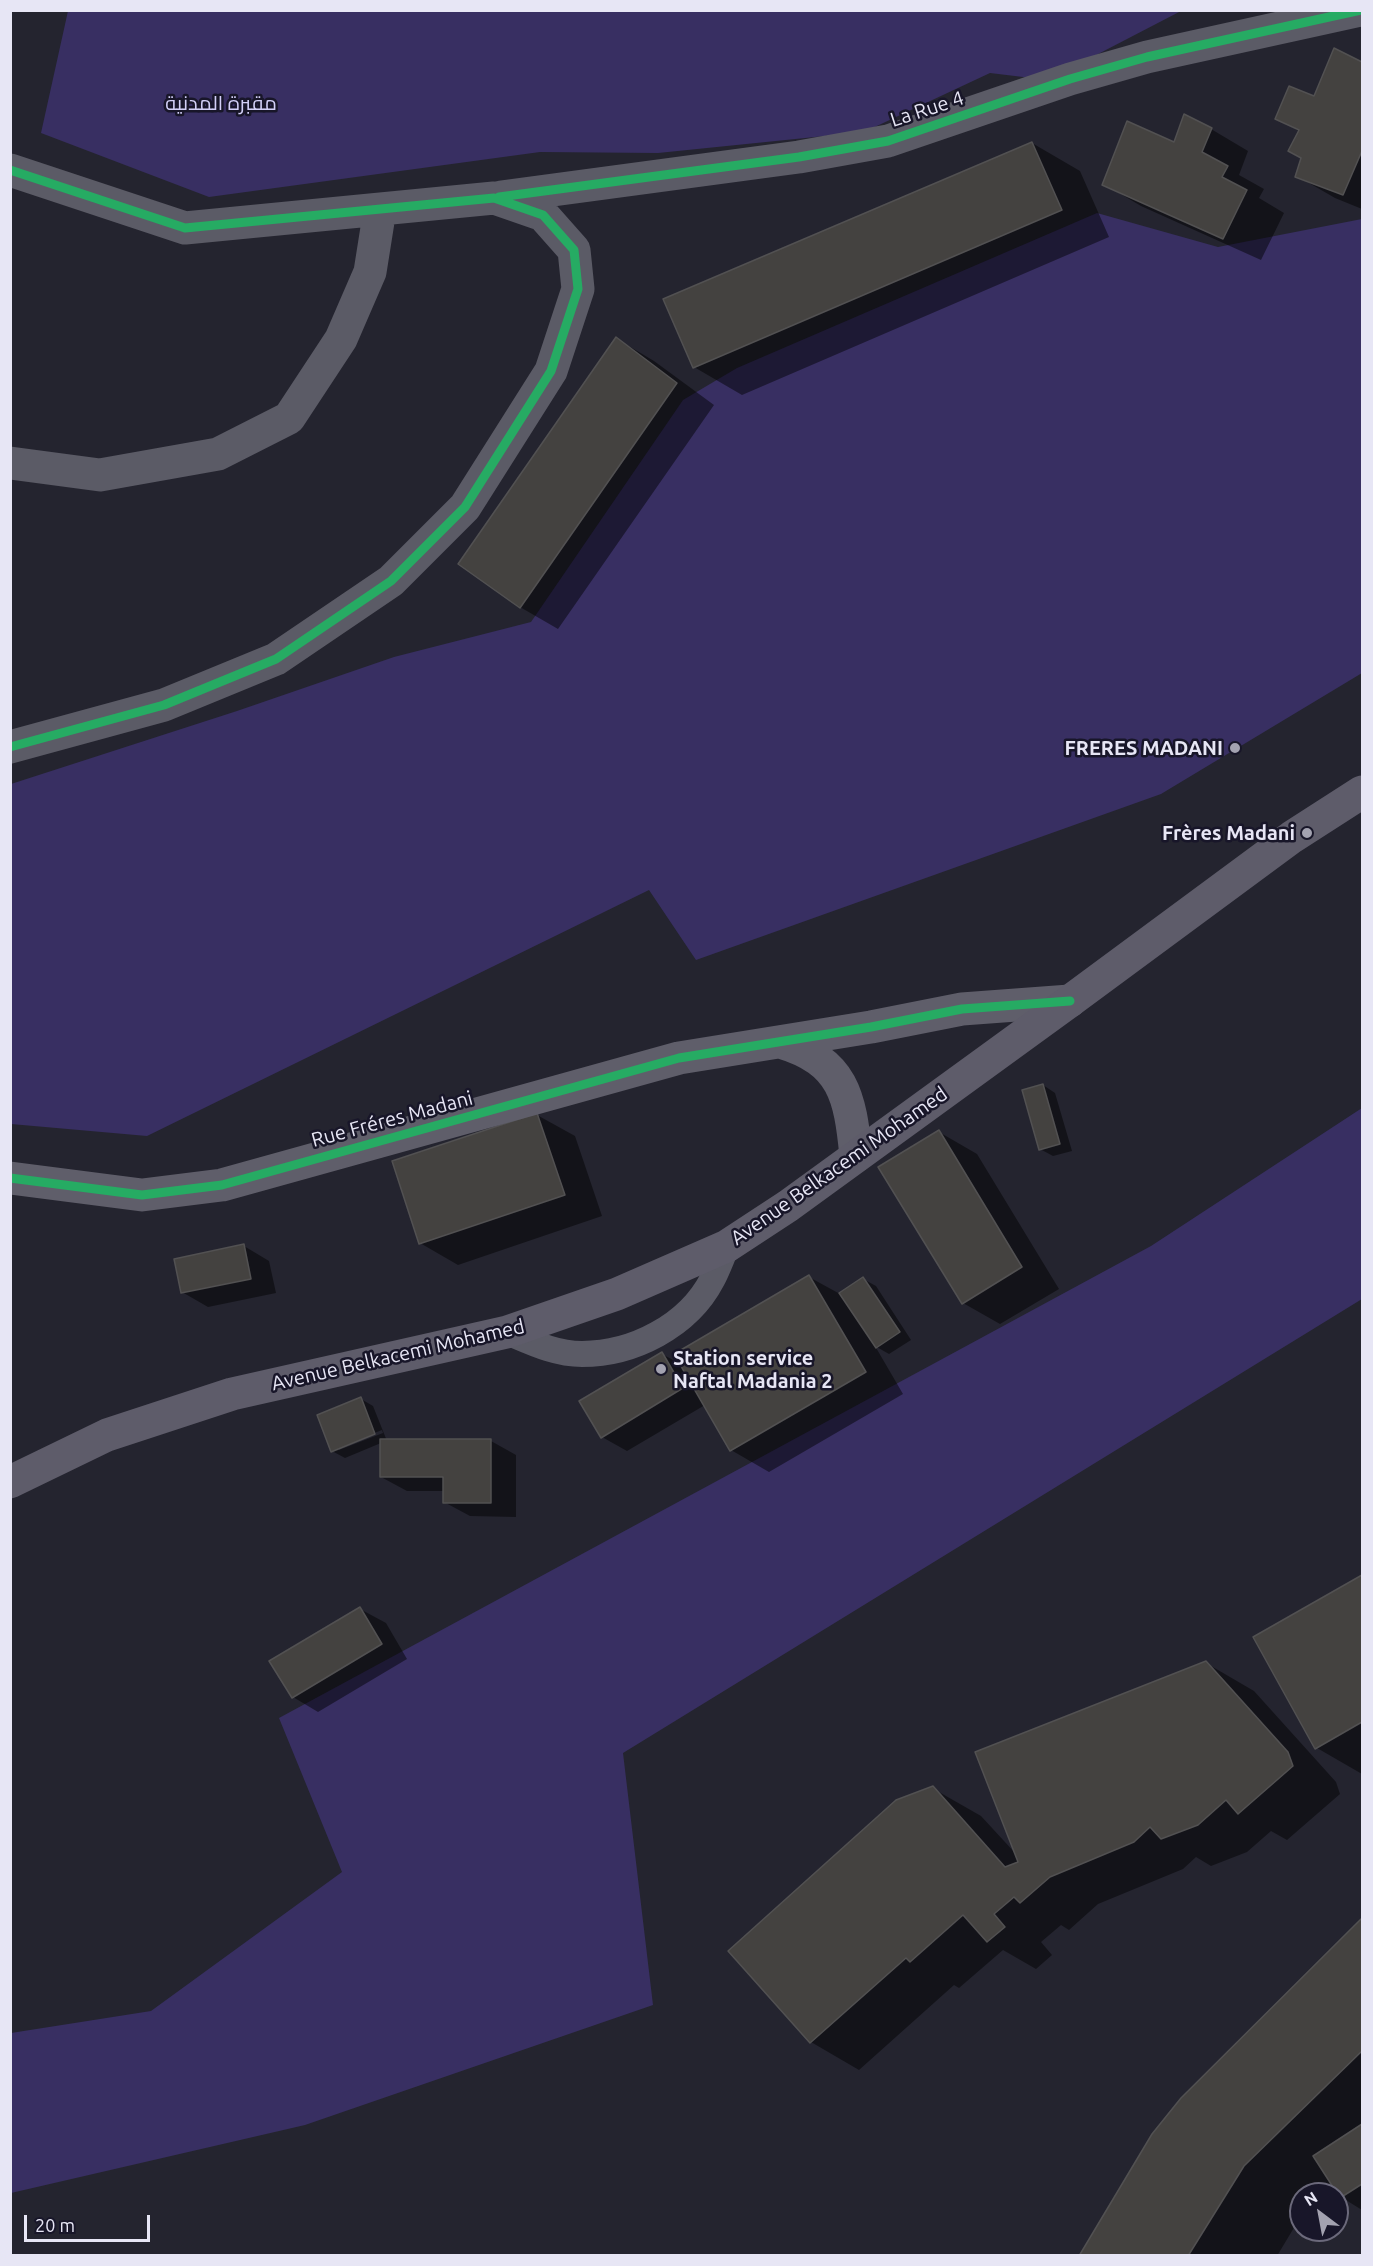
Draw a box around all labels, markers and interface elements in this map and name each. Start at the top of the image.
street label: La Rue 4 [887,86,967,132]
park label: مقبرة المدنية [165,91,277,115]
place label: FRERES MADANI [1065,736,1223,760]
marker: FRERES MADANI [1228,741,1242,755]
place label: Frères Madani [1162,821,1295,845]
marker: Frères Madani [1300,826,1314,840]
street label: Avenue Belkacemi Mohamed [726,1082,952,1250]
street label: Rue Fréres Madani [309,1086,475,1152]
street label: Avenue Belkacemi Mohamed [269,1314,527,1396]
place label: Station service Naftal Madania 2 [673,1346,833,1393]
marker: Station service Naftal Madania 2 [654,1362,668,1376]
north arrow [1289,2182,1349,2242]
text: N [1301,2188,1320,2209]
scale bar [27,2203,153,2241]
text: 20 m [35,2215,75,2235]

